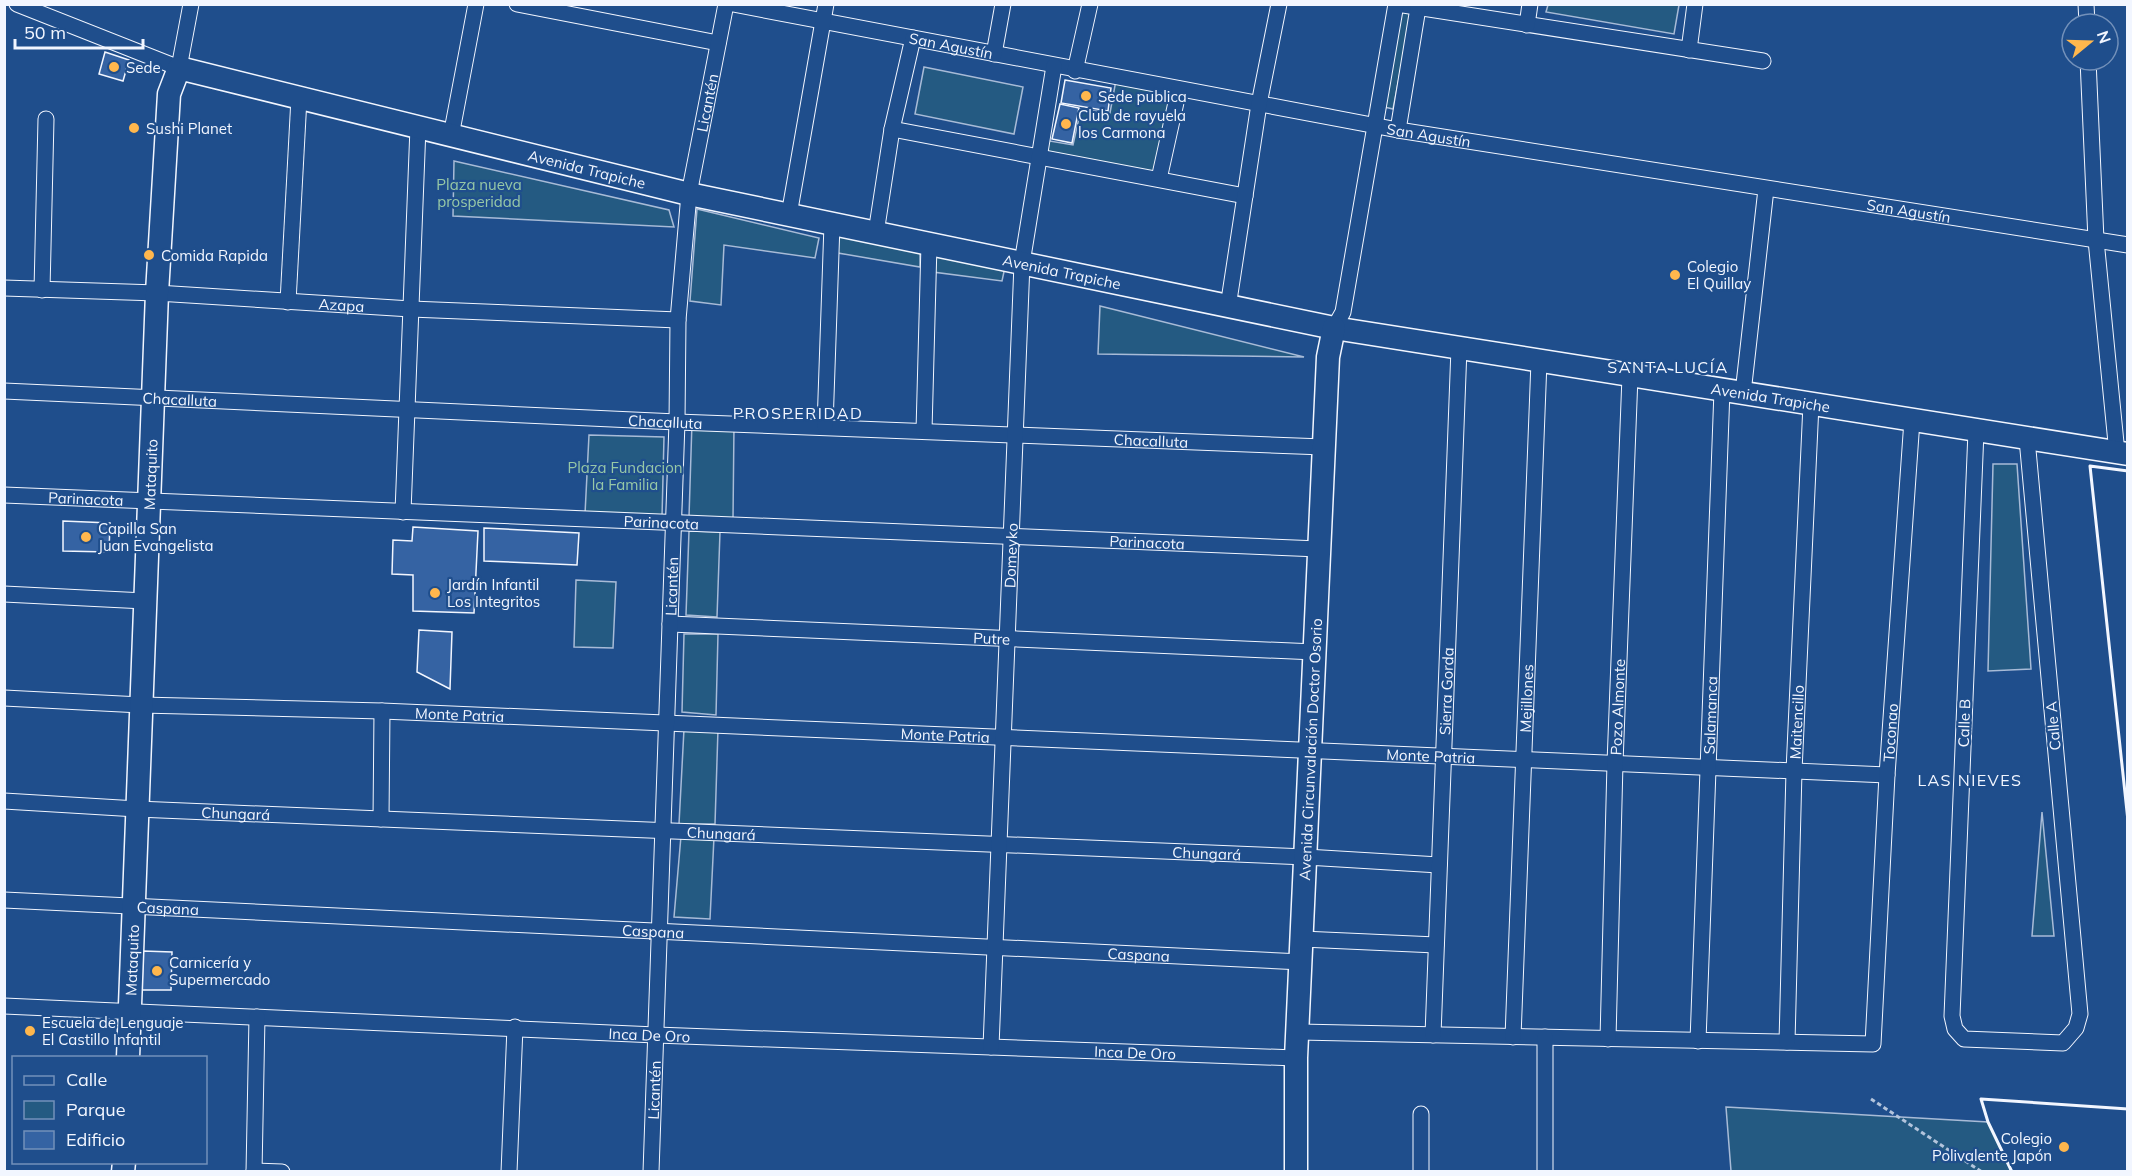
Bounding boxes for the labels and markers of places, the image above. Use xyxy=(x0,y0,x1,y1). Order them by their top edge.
place label: Sede xyxy=(126,58,161,77)
marker: Sede xyxy=(107,60,121,74)
place label: Sede publica xyxy=(1098,87,1187,106)
marker: Sede publica xyxy=(1079,89,1093,103)
place label: Club de rayuela los Carmona xyxy=(1078,106,1186,142)
marker: Club de rayuela los Carmona xyxy=(1059,117,1073,131)
place label: Sushi Planet xyxy=(146,119,232,138)
marker: Sushi Planet xyxy=(127,121,141,135)
place label: Comida Rapida xyxy=(161,246,268,265)
marker: Comida Rapida xyxy=(142,248,156,262)
place label: Colegio El Quillay xyxy=(1687,257,1751,293)
marker: Colegio El Quillay xyxy=(1668,268,1682,282)
place label: Capilla San Juan Evangelista xyxy=(98,519,214,555)
marker: Capilla San Juan Evangelista xyxy=(79,530,93,544)
place label: Jardín Infantil Los Integritos xyxy=(447,575,540,611)
marker: Jardín Infantil Los Integritos xyxy=(428,586,442,600)
place label: Carnicería y Supermercado xyxy=(169,953,270,989)
marker: Carnicería y Supermercado xyxy=(150,964,164,978)
place label: Escuela de Lenguaje El Castillo Infantil xyxy=(42,1013,183,1049)
marker: Escuela de Lenguaje El Castillo Infantil xyxy=(23,1024,37,1038)
place label: Colegio Polivalente Japón xyxy=(1932,1129,2052,1165)
marker: Colegio Polivalente Japón xyxy=(2057,1140,2071,1154)

